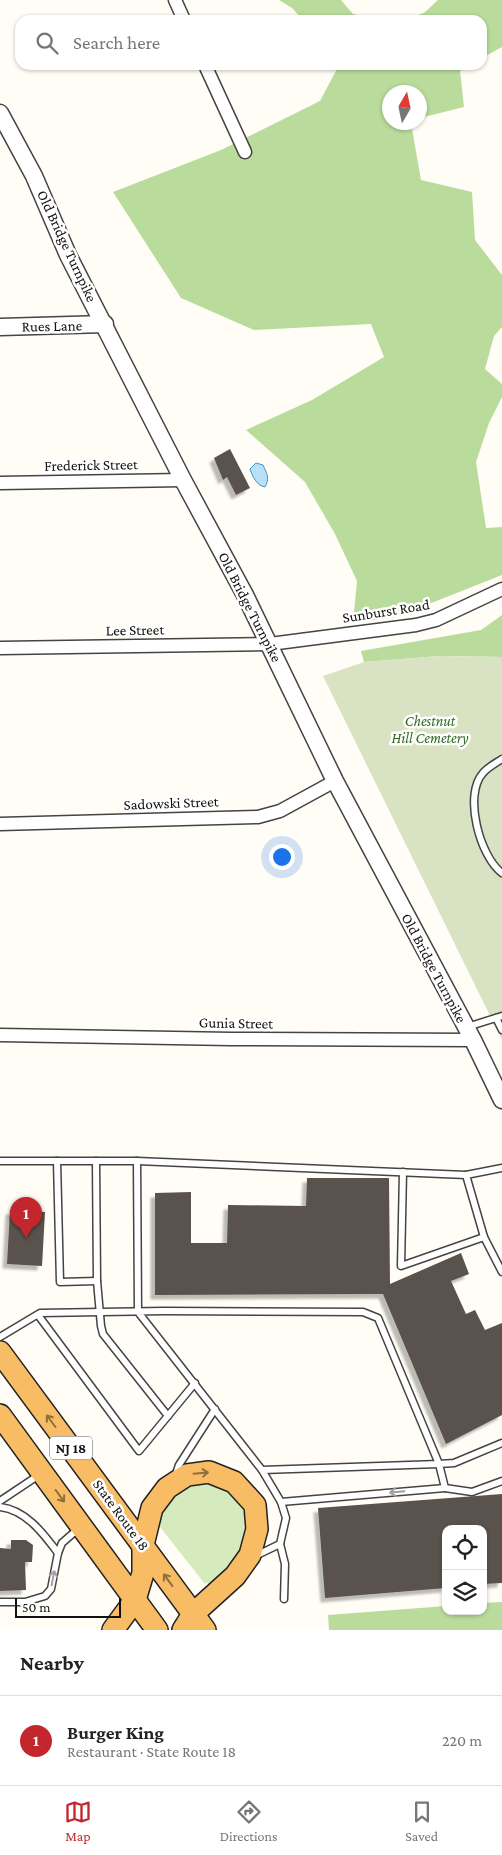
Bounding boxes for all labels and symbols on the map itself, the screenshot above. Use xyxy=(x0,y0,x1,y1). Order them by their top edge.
north arrow xyxy=(382,85,427,130)
street label: Old Bridge Turnpike xyxy=(33,188,100,305)
street label: Rues Lane xyxy=(22,317,83,335)
street label: Frederick Street xyxy=(44,456,139,474)
street label: Old Bridge Turnpike xyxy=(214,549,285,666)
street label: Sunburst Road xyxy=(341,596,431,626)
street label: Lee Street xyxy=(106,621,165,639)
park label: Chestnut Hill Cemetery xyxy=(391,713,469,747)
street label: Sadowski Street xyxy=(123,793,220,813)
your location xyxy=(269,844,295,870)
street label: Old Bridge Turnpike xyxy=(398,911,470,1026)
street label: Gunia Street xyxy=(199,1014,274,1032)
pin: 1 xyxy=(10,1197,42,1238)
one-way arrow xyxy=(46,1415,57,1428)
road number: NJ 18 xyxy=(50,1436,92,1460)
one-way arrow xyxy=(193,1469,209,1478)
street label: State Route 18 xyxy=(90,1476,152,1554)
one-way arrow xyxy=(389,1487,405,1496)
one-way arrow xyxy=(54,1489,65,1503)
one-way arrow xyxy=(49,1570,59,1586)
one-way arrow xyxy=(163,1573,173,1587)
scale bar xyxy=(15,1595,121,1618)

